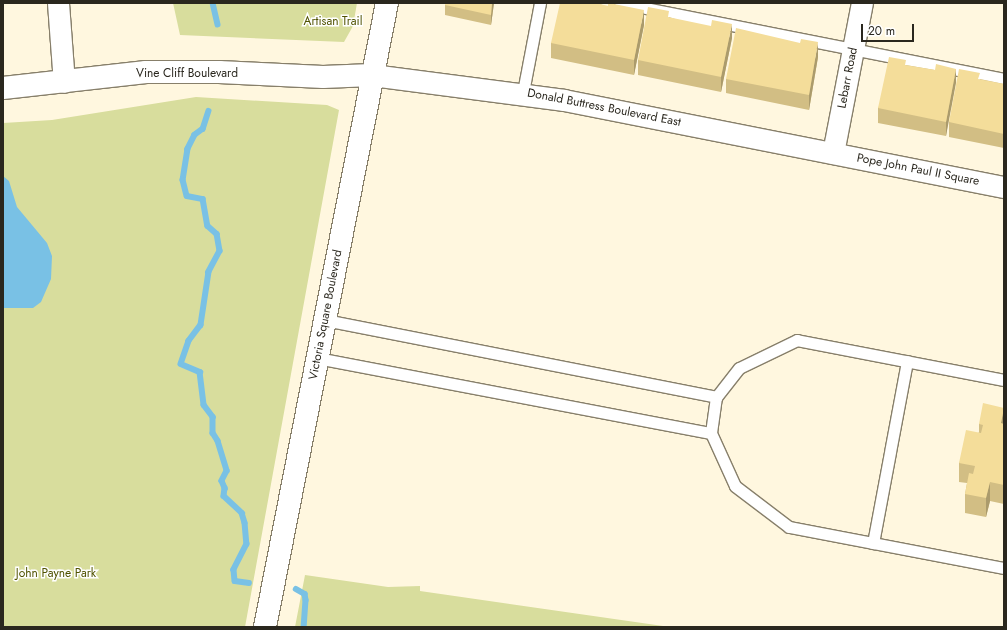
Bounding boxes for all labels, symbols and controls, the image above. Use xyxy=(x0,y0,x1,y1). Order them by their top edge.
park label: Artisan Trail xyxy=(304,15,362,29)
scale bar xyxy=(863,16,916,42)
text: 20 m xyxy=(868,22,895,40)
street label: Lebarr Road xyxy=(835,46,861,110)
street label: Vine Cliff Boulevard xyxy=(136,67,238,81)
street label: Donald Buttress Boulevard East xyxy=(526,86,682,130)
street label: Pope John Paul II Square xyxy=(855,151,981,189)
street label: Victoria Square Boulevard xyxy=(306,249,346,381)
park label: John Payne Park xyxy=(16,567,96,581)

